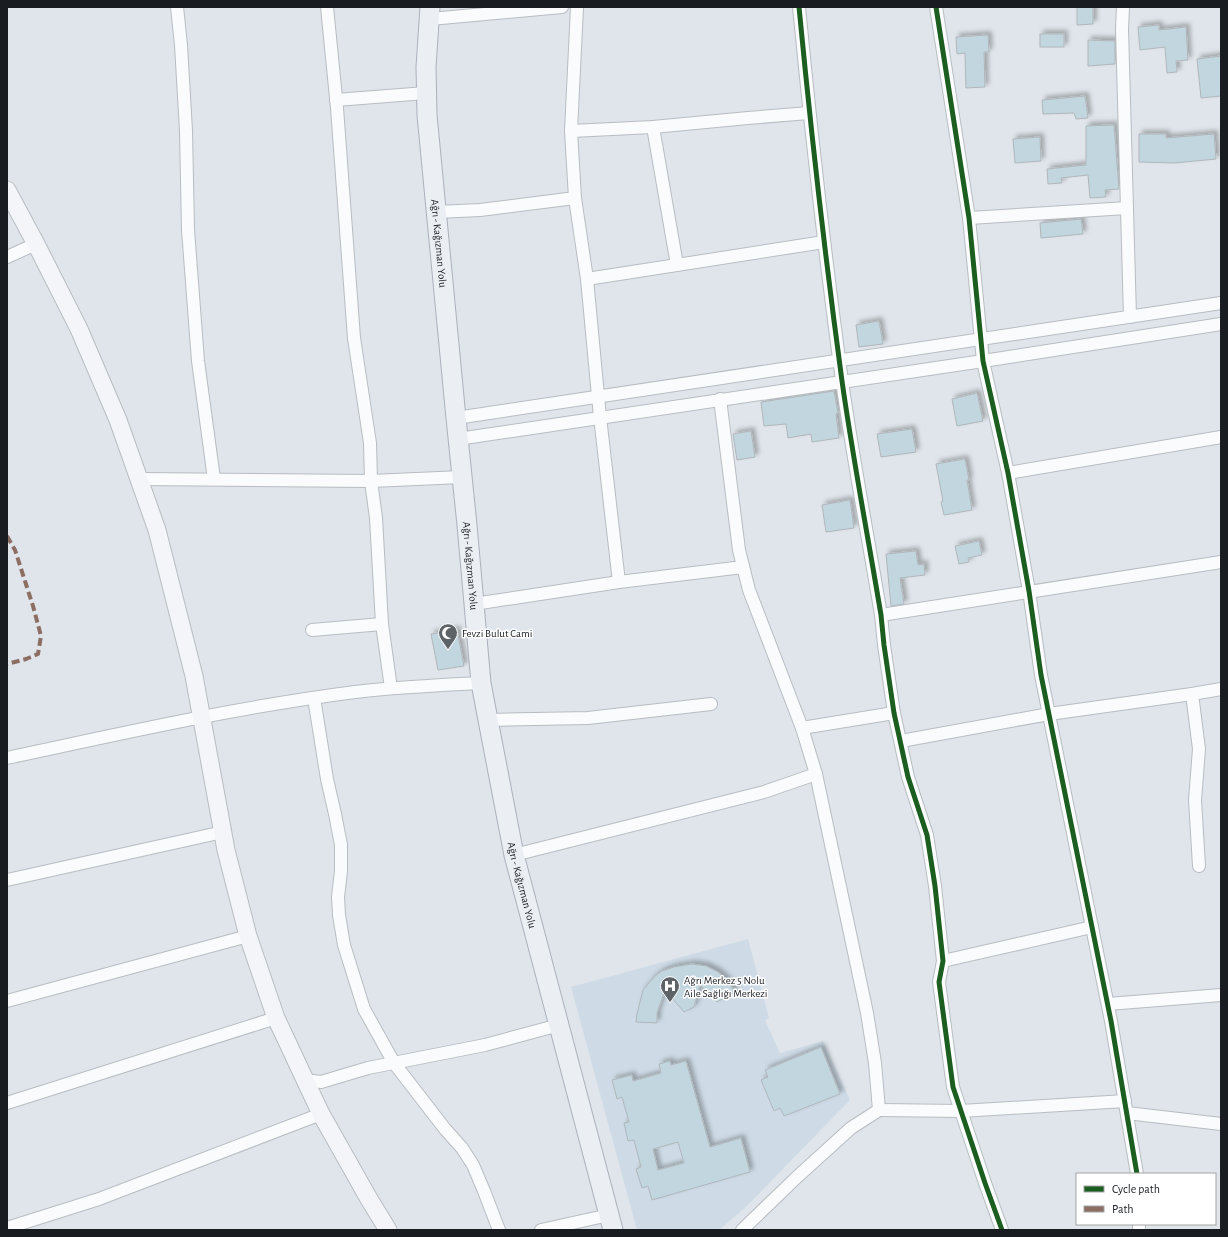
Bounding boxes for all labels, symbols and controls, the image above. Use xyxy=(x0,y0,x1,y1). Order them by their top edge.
street label: Ağrı - Kağızman Yolu xyxy=(430,199,449,288)
street label: Ağrı - Kağızman Yolu xyxy=(461,521,480,611)
mosque icon: Fevzi Bulut Cami xyxy=(437,622,459,650)
place label: Fevzi Bulut Cami xyxy=(462,628,532,639)
street label: Ağrı - Kağızman Yolu xyxy=(506,841,539,930)
hospital icon: Ağrı Merkez 5 Nolu Aile Sağlığı Merkezi xyxy=(659,975,681,1003)
place label: Ağrı Merkez 5 Nolu Aile Sağlığı Merkezi xyxy=(684,975,767,999)
legend xyxy=(1076,1173,1216,1225)
text: Cycle path xyxy=(1112,1183,1160,1196)
text: Path xyxy=(1112,1203,1134,1215)

